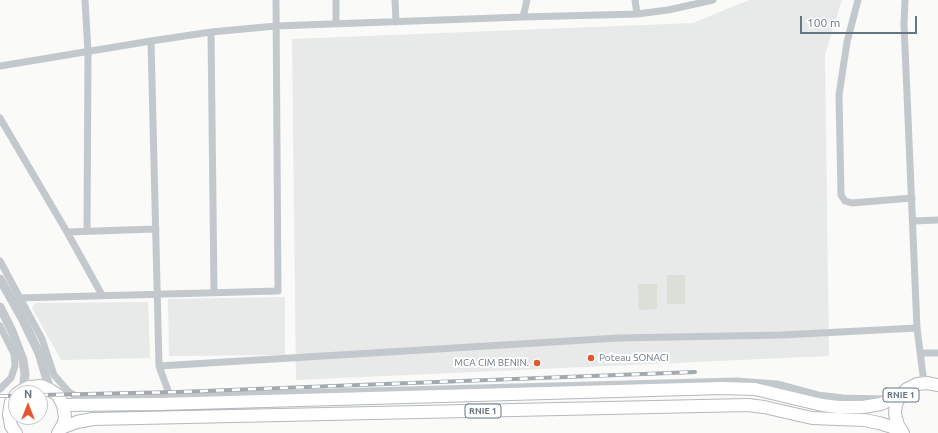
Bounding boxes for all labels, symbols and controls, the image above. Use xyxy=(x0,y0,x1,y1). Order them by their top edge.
scale bar xyxy=(802,8,919,34)
text: 100 m xyxy=(807,16,840,29)
place label: Poteau SONACI xyxy=(599,352,669,364)
marker: Poteau SONACI xyxy=(586,353,596,363)
place label: MCA CIM BENIN. xyxy=(454,357,529,369)
marker: MCA CIM BENIN. xyxy=(532,358,542,368)
north arrow xyxy=(8,385,48,425)
text: N xyxy=(24,388,32,400)
road number: RNIE 1 xyxy=(883,388,919,402)
road number: RNIE 1 xyxy=(465,404,501,418)

